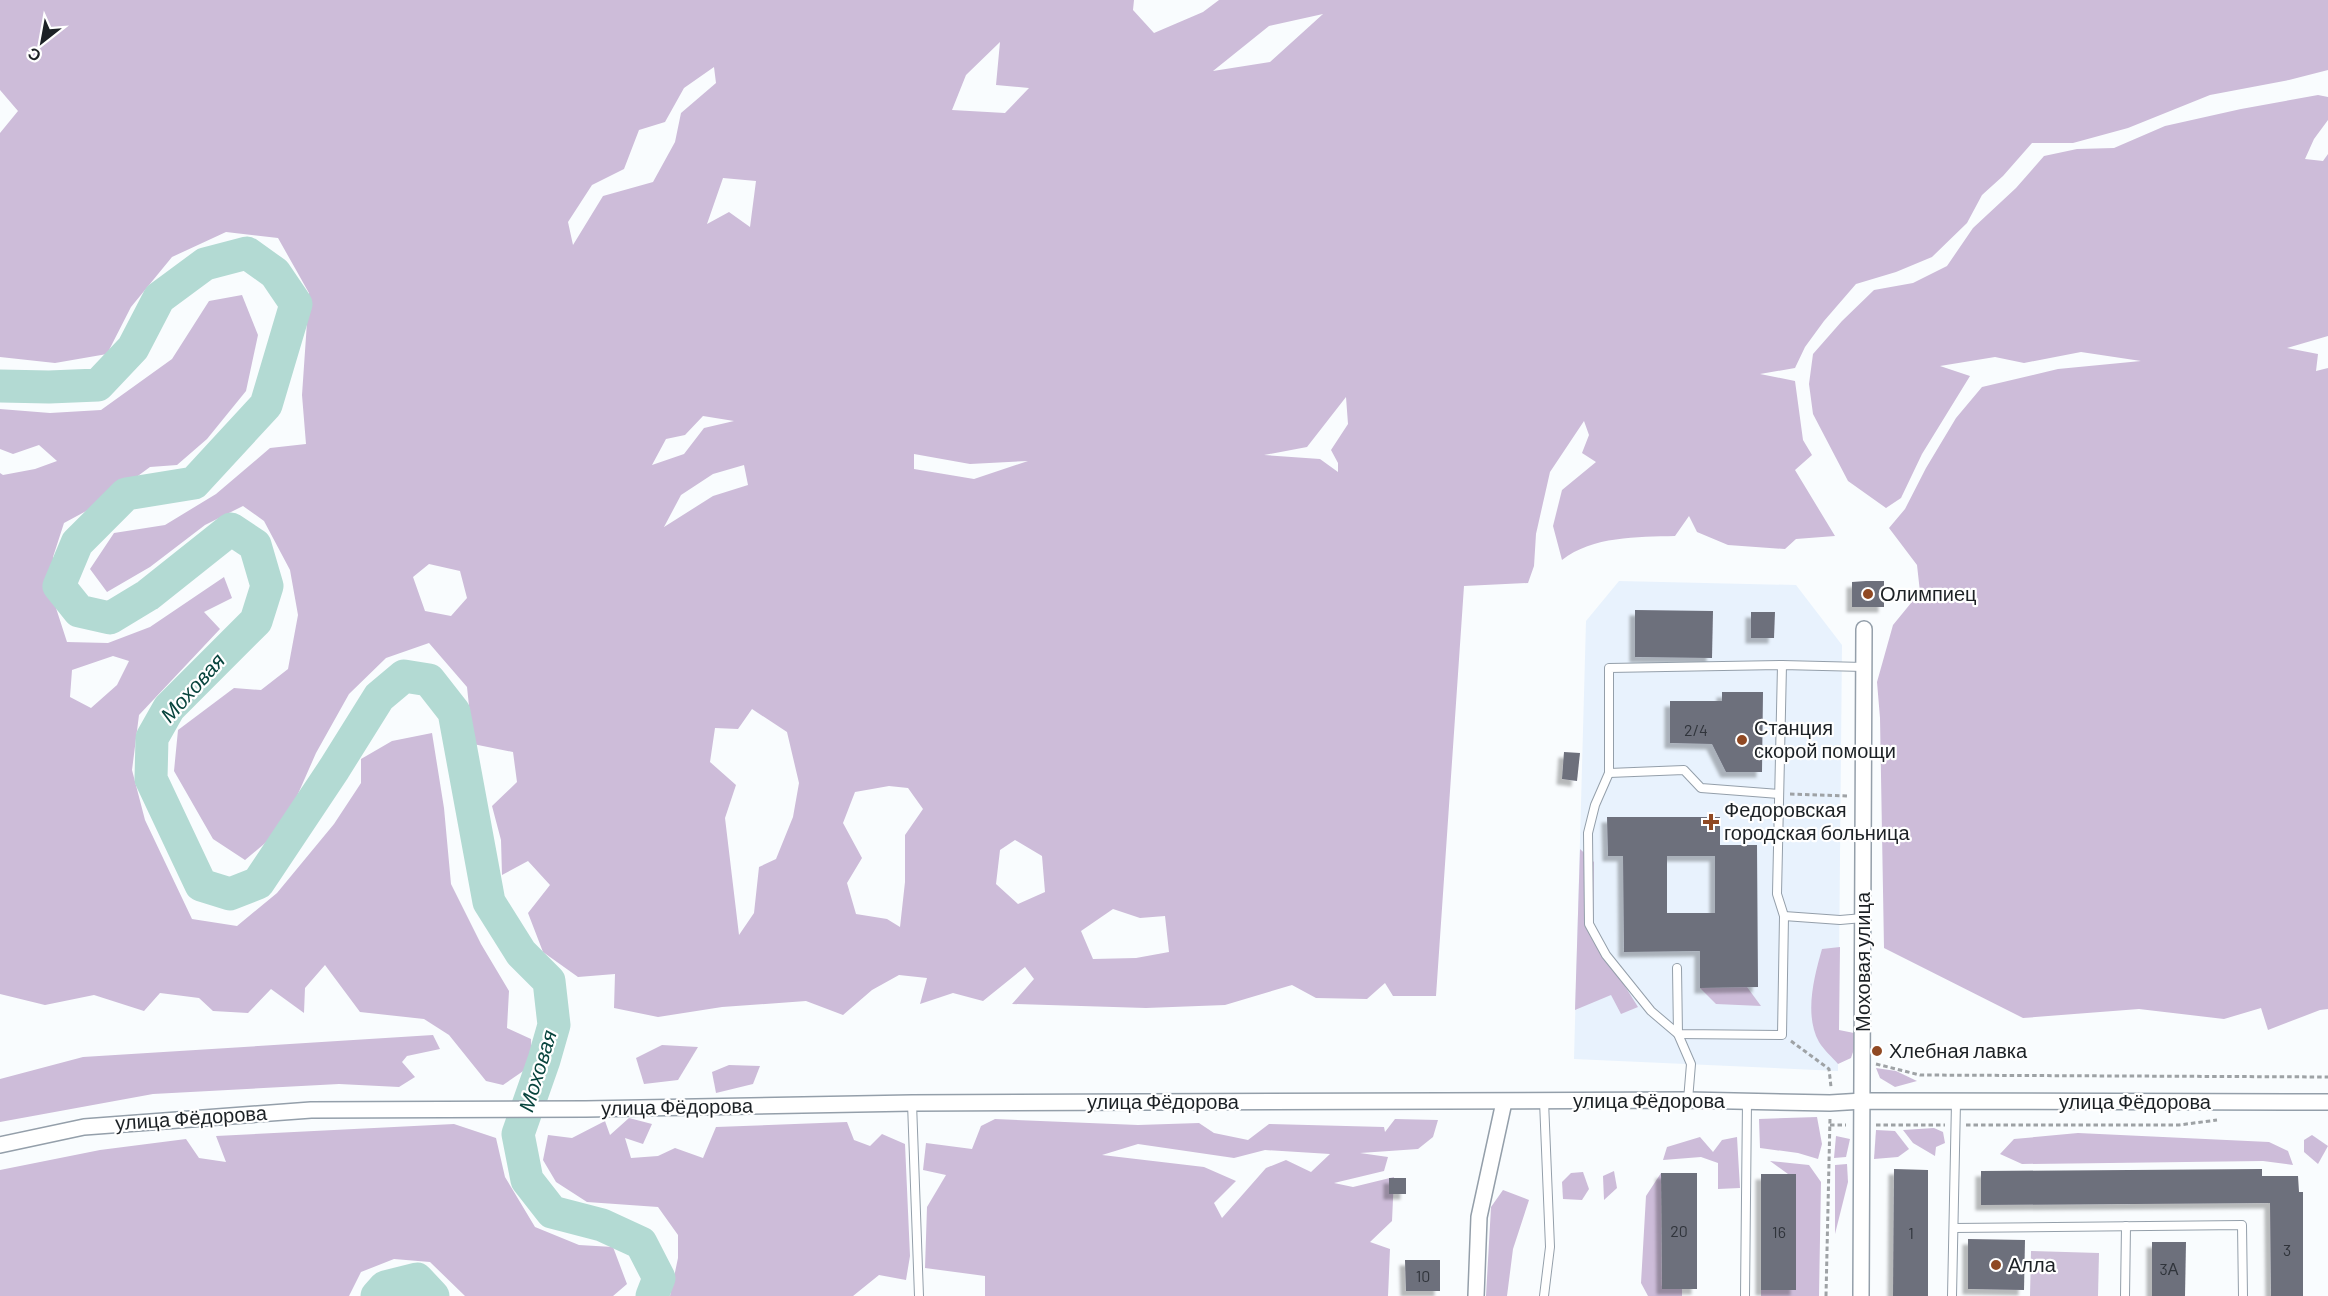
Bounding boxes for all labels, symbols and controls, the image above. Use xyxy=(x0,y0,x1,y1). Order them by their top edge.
north arrow xyxy=(12,12,72,72)
text: С xyxy=(24,44,44,66)
place label: Олимпиец xyxy=(1880,581,1977,605)
marker: Олимпиец xyxy=(1861,587,1875,601)
water label: Моховая xyxy=(154,647,229,727)
place label: Станция скорой помощи xyxy=(1754,715,1896,762)
house number: 2/4 xyxy=(1684,720,1708,739)
marker: Станция скорой помощи xyxy=(1735,733,1749,747)
place label: Федоровская городская больница xyxy=(1724,797,1910,844)
marker: Федоровская городская больница xyxy=(1702,813,1720,831)
street label: Моховая улица xyxy=(1850,891,1874,1032)
water label: Моховая xyxy=(512,1027,561,1114)
place label: Хлебная лавка xyxy=(1889,1038,2028,1062)
marker: Хлебная лавка xyxy=(1870,1044,1884,1058)
street label: улица Фёдорова xyxy=(1573,1088,1726,1112)
street label: улица Фёдорова xyxy=(1087,1089,1240,1113)
street label: улица Фёдорова xyxy=(2059,1089,2212,1113)
street label: улица Фёдорова xyxy=(601,1093,754,1119)
street label: улица Фёдорова xyxy=(114,1100,268,1134)
house number: 20 xyxy=(1670,1221,1688,1240)
house number: 16 xyxy=(1772,1222,1786,1241)
house number: 1 xyxy=(1908,1223,1914,1242)
house number: 3 xyxy=(2283,1240,2291,1259)
place label: Алла xyxy=(2008,1252,2057,1276)
marker: Алла xyxy=(1989,1258,2003,1272)
house number: 3А xyxy=(2160,1259,2179,1278)
house number: 10 xyxy=(1416,1266,1430,1285)

